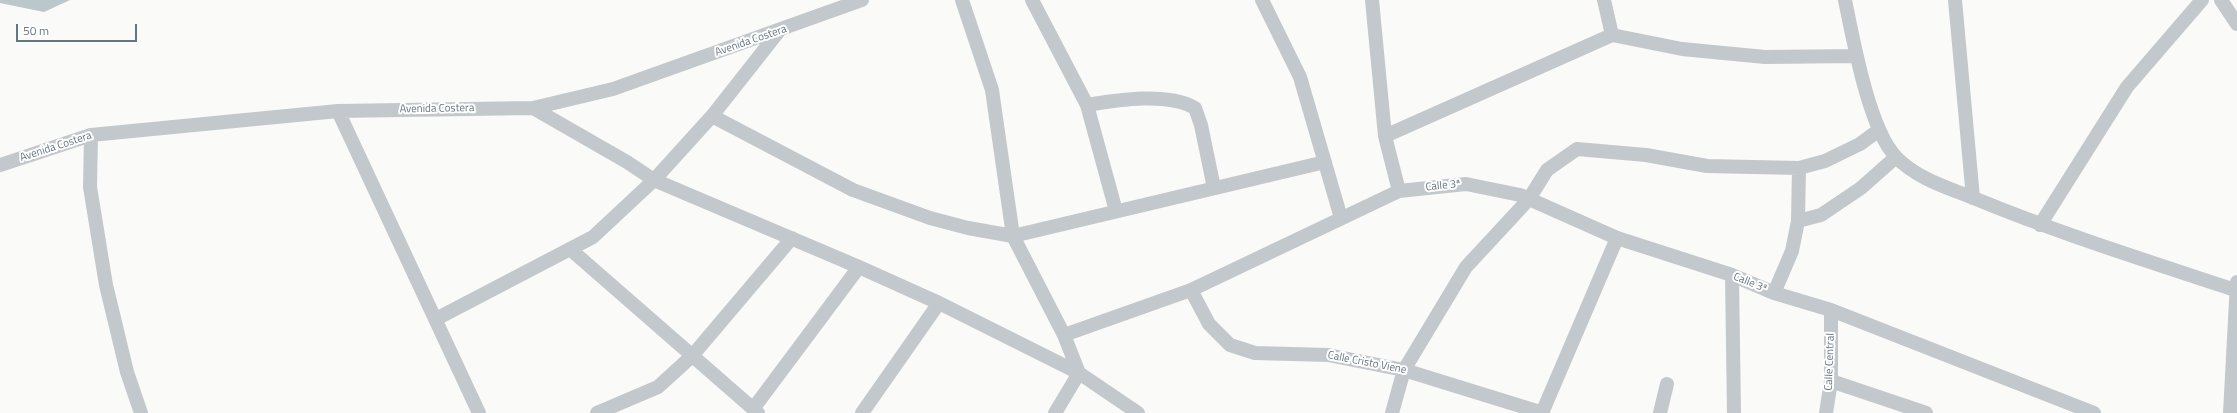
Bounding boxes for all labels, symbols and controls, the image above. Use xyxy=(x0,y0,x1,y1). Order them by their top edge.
scale bar xyxy=(18,16,139,42)
text: 50 m xyxy=(23,21,49,40)
street label: Avenida Costera xyxy=(714,23,788,59)
street label: Avenida Costera xyxy=(400,102,474,116)
street label: Avenida Costera xyxy=(18,129,94,165)
street label: Calle 3ª xyxy=(1425,178,1461,194)
street label: Calle 3ª xyxy=(1731,270,1769,296)
street label: Calle Central xyxy=(1822,333,1838,391)
street label: Calle Cristo Viene xyxy=(1327,349,1407,377)

